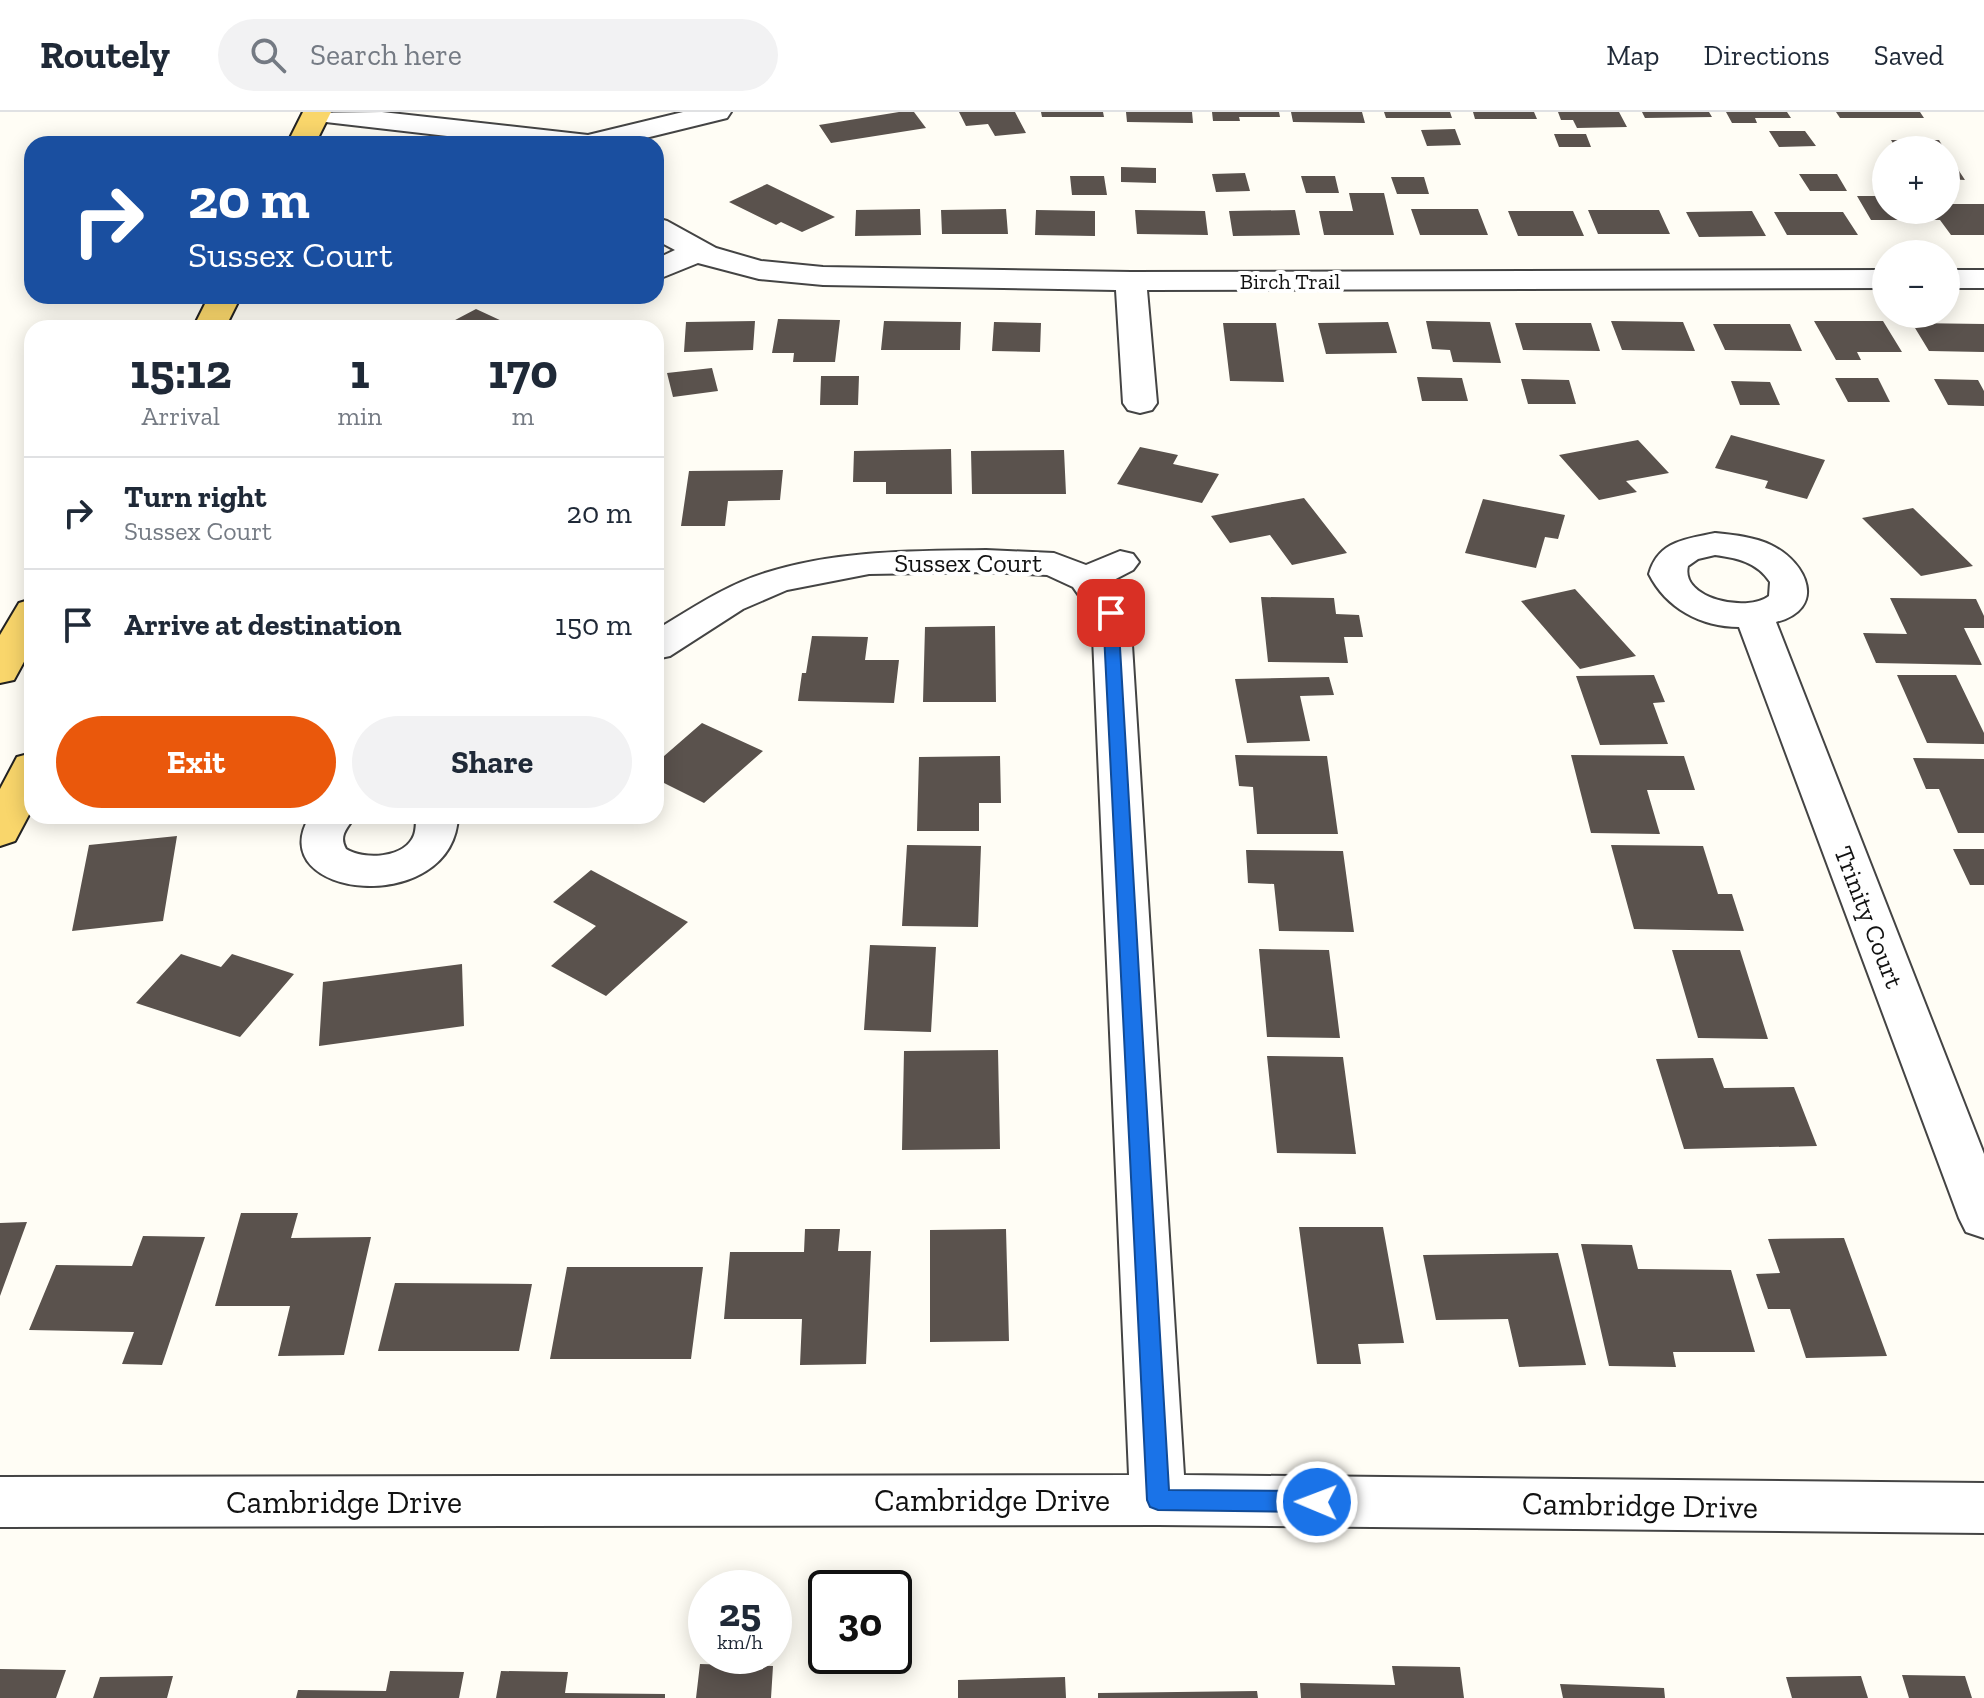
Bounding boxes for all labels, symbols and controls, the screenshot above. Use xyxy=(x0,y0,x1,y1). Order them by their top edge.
search box xyxy=(218,19,778,91)
text: Routely xyxy=(40,32,170,78)
icon: search xyxy=(246,33,290,77)
text: Search here xyxy=(310,37,462,73)
text: Map xyxy=(1606,39,1659,72)
text: Directions xyxy=(1703,39,1830,72)
text: Saved xyxy=(1874,39,1944,72)
map controls xyxy=(1872,136,1960,328)
button: + xyxy=(1872,136,1960,224)
text: 20 m xyxy=(188,165,310,232)
icon: right xyxy=(56,168,160,272)
text: Sussex Court xyxy=(188,233,393,276)
button: − xyxy=(1872,240,1960,328)
street label: Birch Trail xyxy=(1240,268,1341,295)
text: 15:12 xyxy=(130,343,232,400)
text: 1 xyxy=(350,343,370,400)
text: 170 xyxy=(488,343,558,400)
text: Arrival xyxy=(142,400,220,432)
text: min xyxy=(338,400,382,432)
text: m xyxy=(512,400,534,432)
text: Turn right xyxy=(124,479,266,515)
icon: right xyxy=(56,491,100,535)
text: 20 m xyxy=(567,495,632,531)
text: Sussex Court xyxy=(124,515,272,547)
street label: Sussex Court xyxy=(894,547,1042,579)
pin xyxy=(1077,579,1145,647)
icon: arrive xyxy=(1089,591,1133,635)
icon: arrive xyxy=(56,603,100,647)
text: Arrive at destination xyxy=(124,607,401,643)
text: 150 m xyxy=(555,607,632,643)
button: Exit xyxy=(56,716,336,808)
button: Share xyxy=(352,716,632,808)
street label: Trinity Court xyxy=(1827,841,1911,993)
position arrow xyxy=(1275,1460,1359,1544)
street label: Cambridge Drive xyxy=(874,1481,1110,1519)
street label: Cambridge Drive xyxy=(226,1483,462,1521)
street label: Cambridge Drive xyxy=(1522,1484,1758,1526)
speed limit sign: 30 xyxy=(808,1570,912,1674)
text: 25 xyxy=(719,1588,761,1636)
text: km/h xyxy=(717,1630,763,1654)

